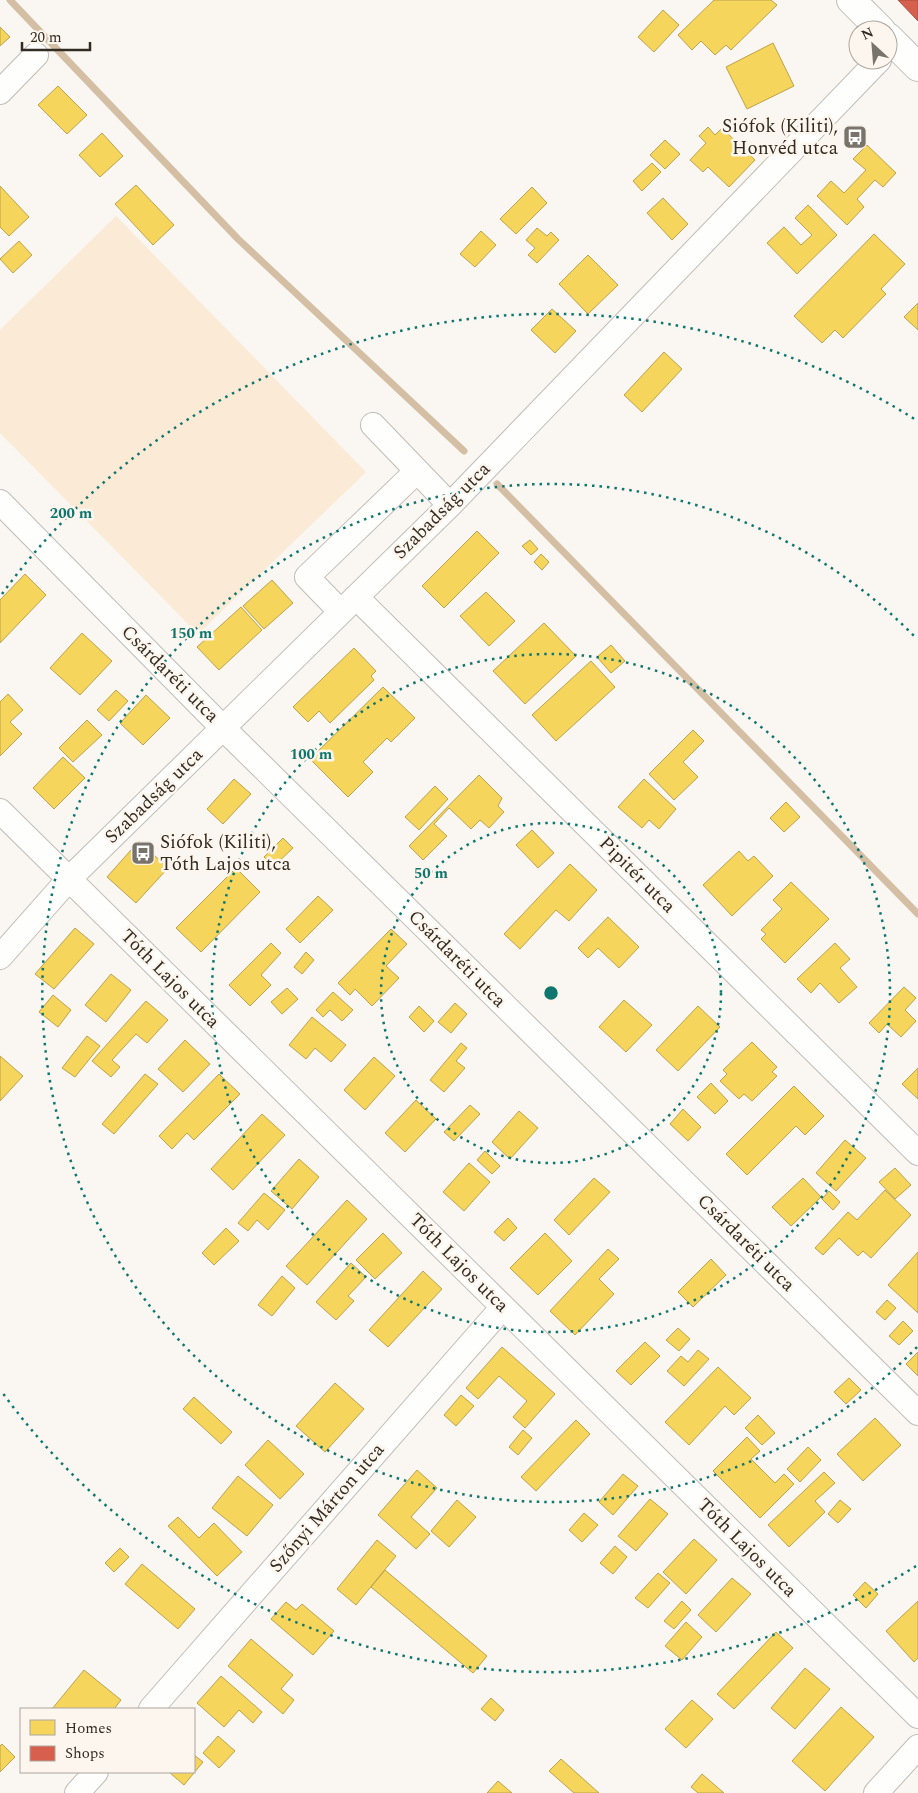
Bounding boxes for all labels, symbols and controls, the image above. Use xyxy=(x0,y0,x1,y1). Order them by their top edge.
scale bar xyxy=(22,20,90,52)
north arrow xyxy=(848,20,898,70)
text: N xyxy=(858,22,877,46)
text: 20 m xyxy=(30,26,62,49)
place label: Siófok (Kiliti), Honvéd utca xyxy=(722,112,839,163)
bus stop icon: Siófok (Kiliti), Honvéd utca xyxy=(842,124,868,150)
street label: Szabadság utca xyxy=(387,455,498,566)
text: 200 m xyxy=(50,502,93,525)
street label: Csárdaréti utca xyxy=(114,618,226,730)
text: 150 m xyxy=(170,622,213,645)
street label: Szabadság utca xyxy=(98,741,210,851)
text: 100 m xyxy=(290,743,333,766)
place label: Siófok (Kiliti), Tóth Lajos utca xyxy=(160,828,292,879)
street label: Pipitér utca xyxy=(592,830,683,921)
bus stop icon: Siófok (Kiliti), Tóth Lajos utca xyxy=(130,840,156,866)
text: 50 m xyxy=(414,862,449,885)
street label: Csárdaréti utca xyxy=(401,903,513,1015)
street label: Tóth Lajos utca xyxy=(113,922,227,1036)
centre of rings xyxy=(542,984,560,1002)
street label: Csárdaréti utca xyxy=(690,1187,802,1299)
street label: Tóth Lajos utca xyxy=(402,1206,516,1320)
street label: Szőnyi Márton utca xyxy=(262,1436,392,1579)
street label: Tóth Lajos utca xyxy=(690,1491,804,1605)
legend xyxy=(20,1708,195,1773)
text: Homes xyxy=(65,1717,112,1740)
text: Shops xyxy=(65,1742,105,1765)

